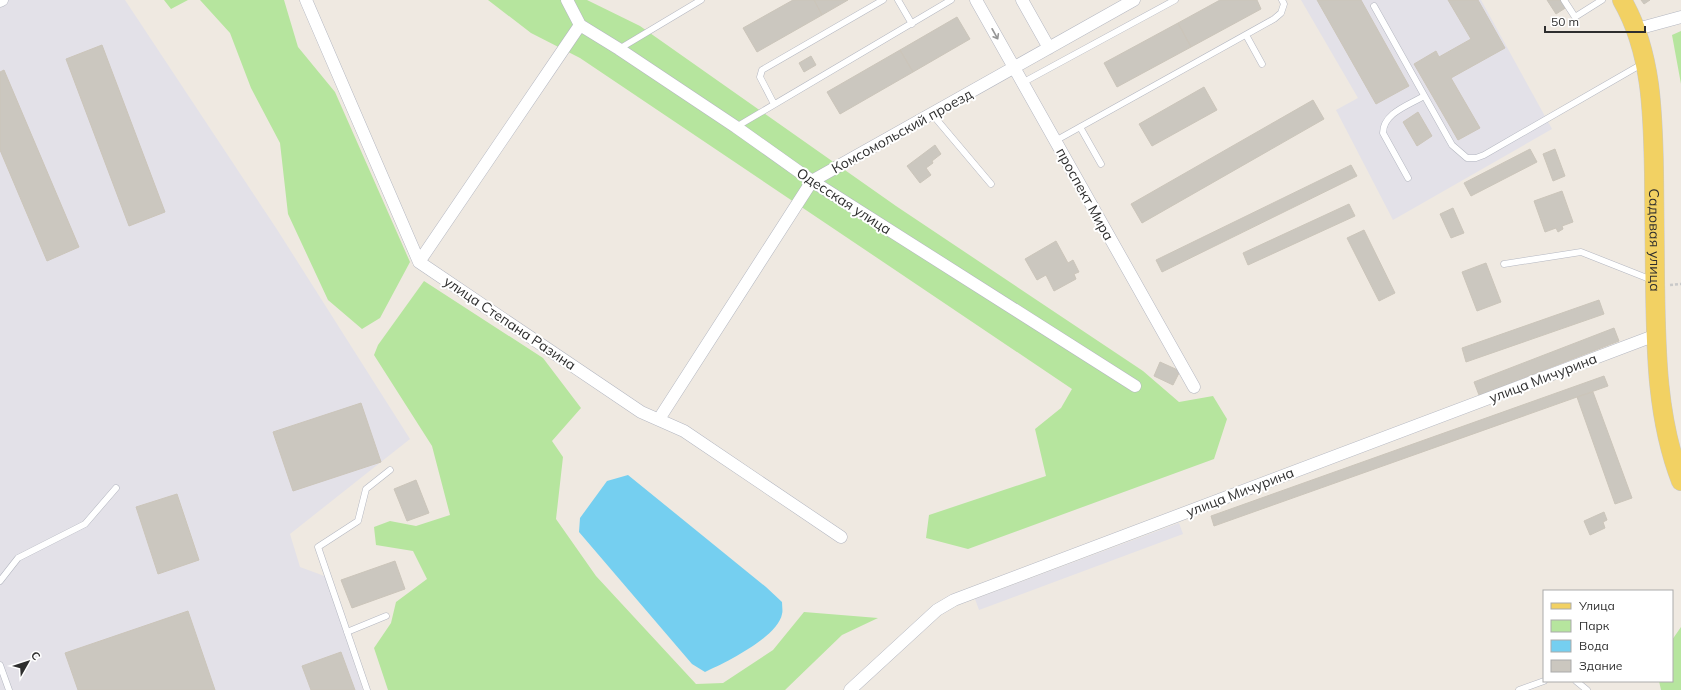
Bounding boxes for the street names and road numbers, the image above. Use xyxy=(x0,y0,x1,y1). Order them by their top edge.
street label: Комсомольский проезд xyxy=(828,84,976,177)
street label: проспект Мира xyxy=(1052,145,1118,243)
street label: Одесская улица xyxy=(793,164,895,238)
street label: Садовая улица xyxy=(1645,188,1664,292)
street label: улица Степана Разина xyxy=(441,272,579,374)
street label: улица Мичурина xyxy=(1487,349,1599,407)
street label: улица Мичурина xyxy=(1184,463,1296,521)

